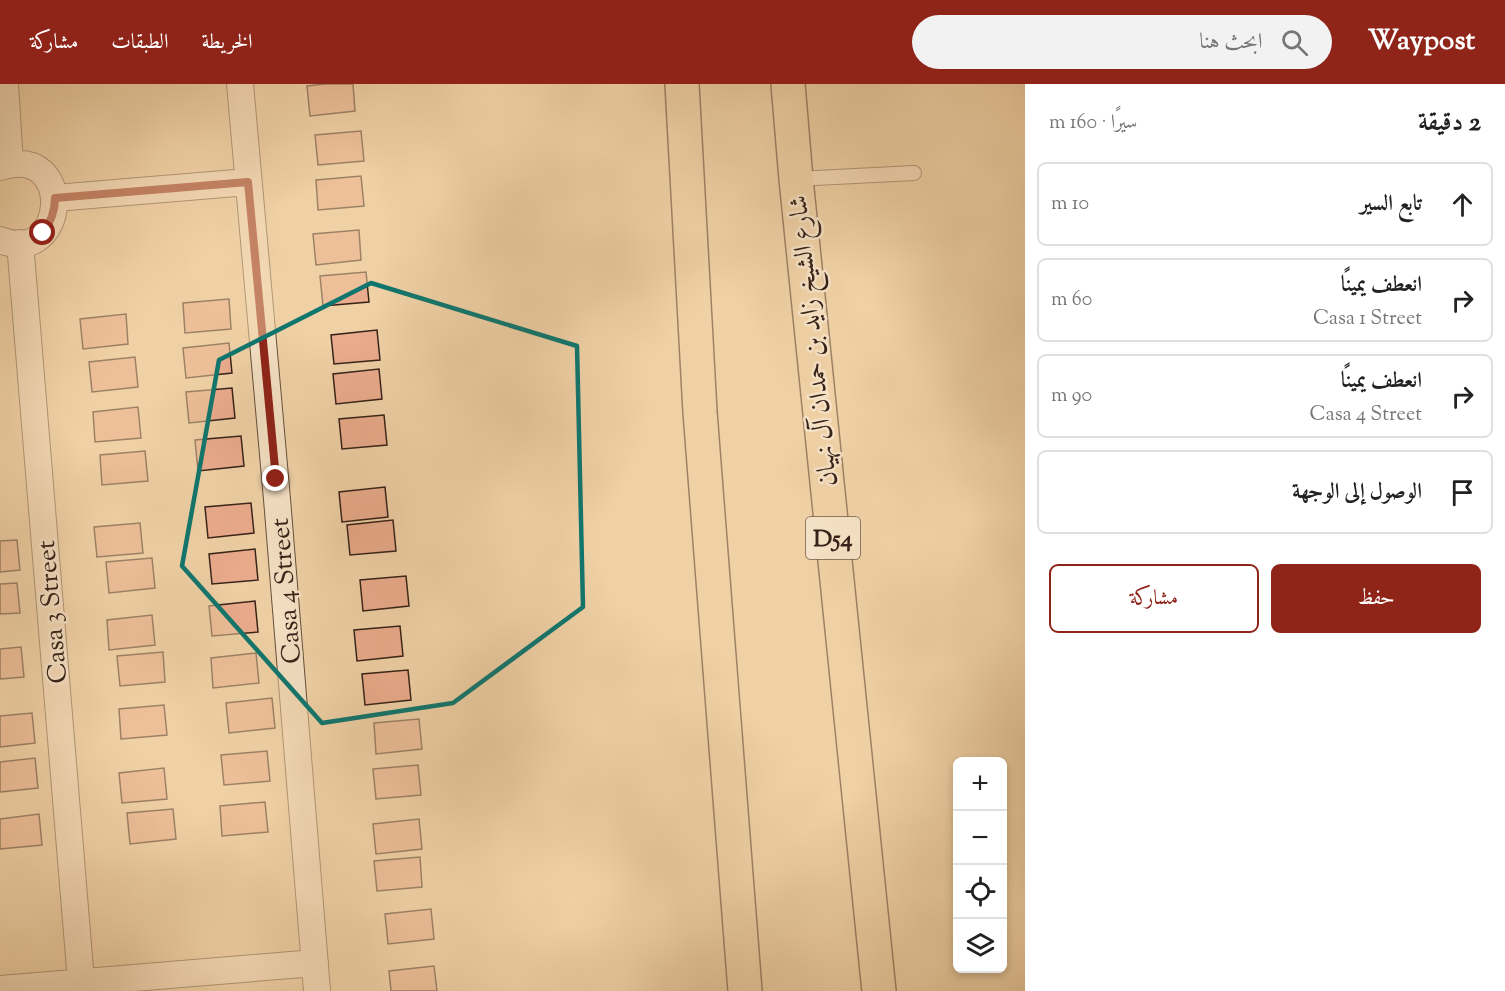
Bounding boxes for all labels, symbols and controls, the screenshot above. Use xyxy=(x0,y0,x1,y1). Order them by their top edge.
search box xyxy=(912,15,1332,69)
text: Waypost xyxy=(1368,22,1475,62)
icon: search xyxy=(1278,26,1311,59)
text: ابحث هنا xyxy=(1199,27,1263,59)
text: مشاركة xyxy=(30,28,78,58)
text: الطبقات xyxy=(111,28,168,58)
text: الخريطة xyxy=(201,28,253,58)
text: 2 دقيقة xyxy=(1418,105,1481,142)
text: سيرًا · 160 m xyxy=(1049,109,1137,138)
icon: ahead xyxy=(1446,188,1479,221)
text: تابع السير xyxy=(1360,189,1422,221)
text: 10 m xyxy=(1051,190,1089,219)
street label: شارع الشيخ زايد بن حمدان آل نهيان xyxy=(781,193,851,488)
route start xyxy=(29,219,55,245)
text: انعطف يمينًا xyxy=(1341,270,1422,302)
icon: right xyxy=(1446,284,1479,317)
text: 60 m xyxy=(1051,286,1092,315)
text: Casa 1 Street xyxy=(1313,305,1422,334)
text: انعطف يمينًا xyxy=(1341,366,1422,398)
icon: right xyxy=(1446,380,1479,413)
text: 90 m xyxy=(1051,382,1092,411)
text: Casa 4 Street xyxy=(1310,401,1422,430)
route end xyxy=(262,465,288,491)
icon: arrive xyxy=(1446,476,1479,509)
text: الوصول إلى الوجهة xyxy=(1292,477,1422,509)
street label: Casa 4 Street xyxy=(263,516,312,665)
road number: D54 xyxy=(806,517,860,559)
street label: Casa 3 Street xyxy=(29,539,78,685)
button: مشاركة xyxy=(1049,564,1259,633)
button: حفظ xyxy=(1271,564,1481,633)
map controls xyxy=(953,757,1007,973)
button: + xyxy=(953,757,1007,811)
button: − xyxy=(953,811,1007,865)
button: locate xyxy=(953,865,1007,919)
button: layers xyxy=(953,919,1007,973)

